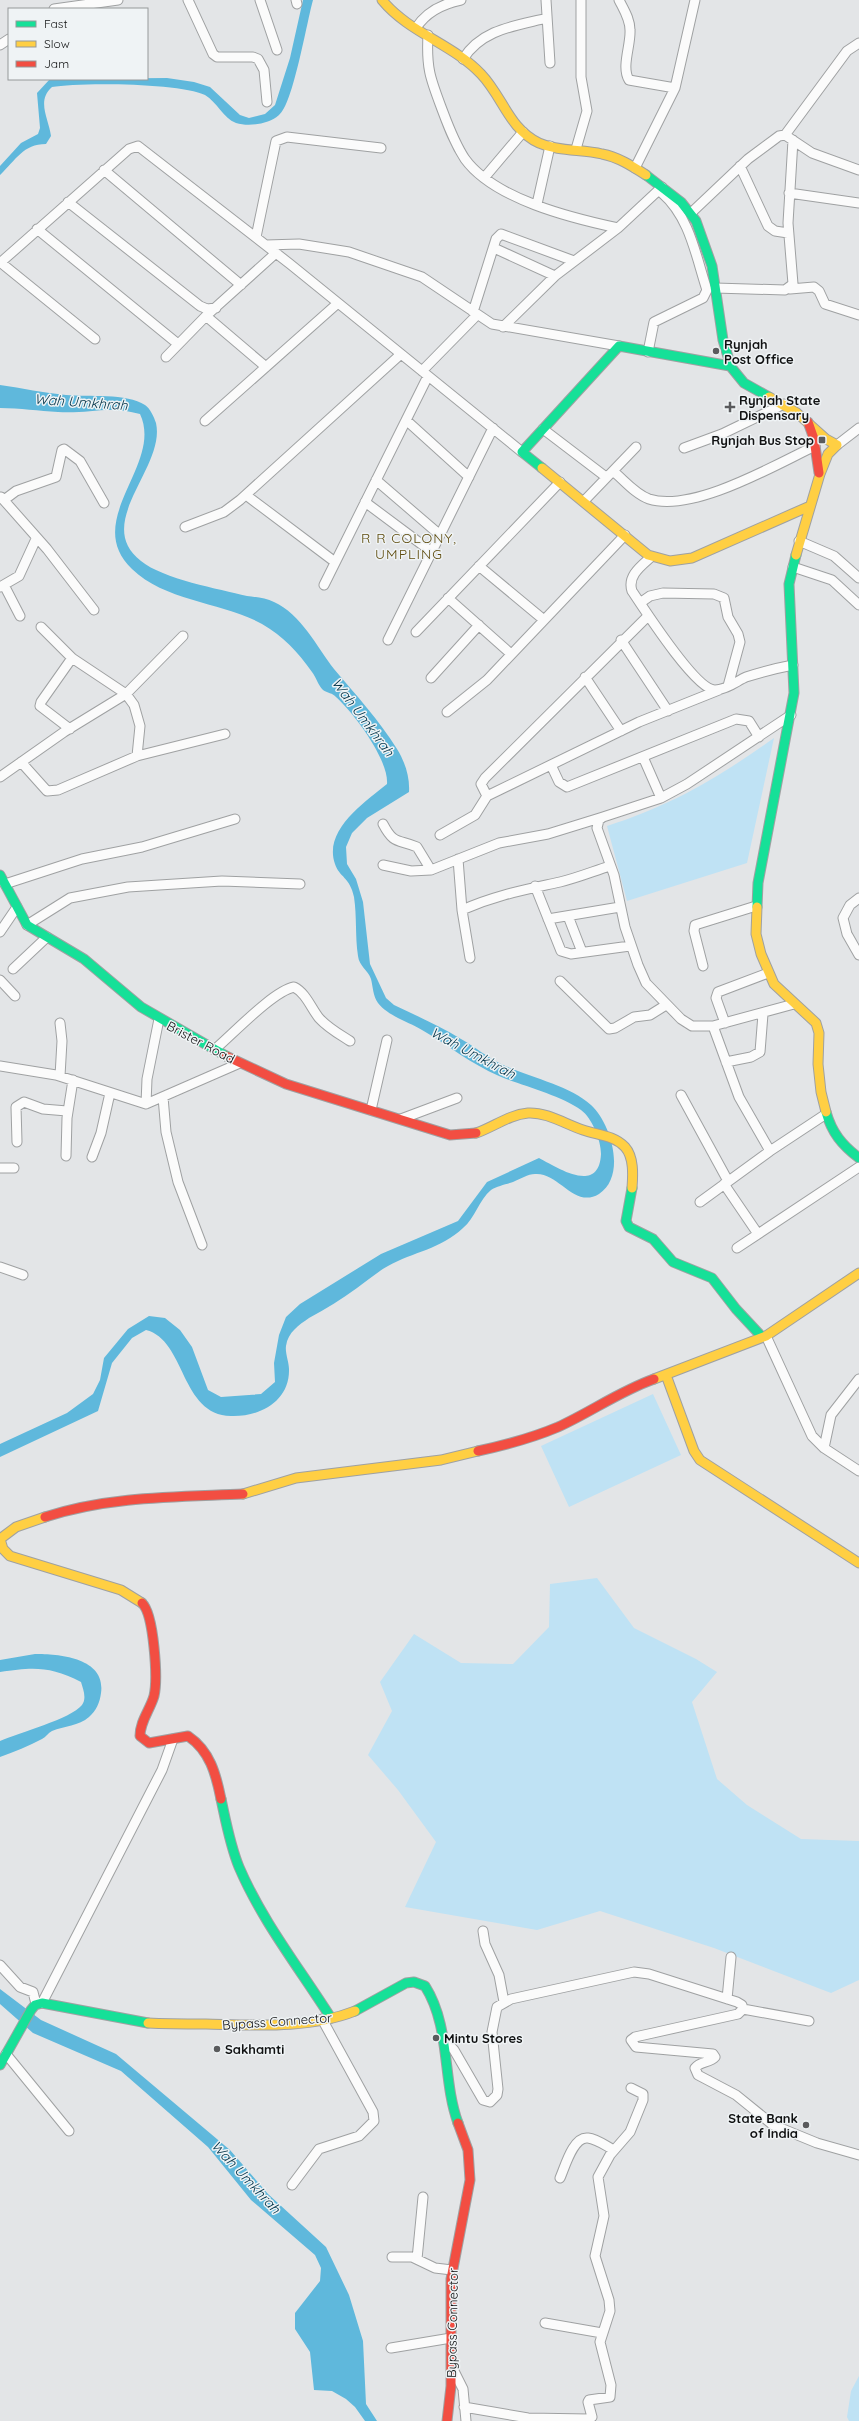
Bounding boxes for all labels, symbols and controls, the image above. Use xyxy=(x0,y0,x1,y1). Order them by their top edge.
legend xyxy=(8,8,148,80)
text: Fast xyxy=(44,16,68,31)
text: Slow xyxy=(44,36,70,51)
text: Jam xyxy=(44,56,69,71)
place label: Rynjah Post Office xyxy=(724,336,794,367)
marker: Rynjah Post Office xyxy=(711,346,721,356)
water label: Wah Umkhrah xyxy=(34,390,129,414)
place label: Rynjah State Dispensary xyxy=(739,392,821,423)
marker: Rynjah State Dispensary xyxy=(724,401,736,413)
place label: Rynjah Bus Stop xyxy=(711,432,814,448)
marker: Rynjah Bus Stop xyxy=(817,435,827,445)
district label: R R COLONY, UMPLING xyxy=(361,529,457,563)
water label: Wah Umkhrah xyxy=(328,674,399,761)
street label: Brister Road xyxy=(164,1017,238,1067)
water label: Wah Umkhrah xyxy=(428,1023,519,1083)
street label: Bypass Connector xyxy=(222,2009,332,2033)
place label: Mintu Stores xyxy=(444,2030,522,2046)
marker: Mintu Stores xyxy=(431,2033,441,2043)
place label: Sakhamti xyxy=(225,2041,284,2057)
marker: Sakhamti xyxy=(212,2044,222,2054)
place label: State Bank of India xyxy=(728,2110,798,2141)
marker: State Bank of India xyxy=(801,2120,811,2130)
water label: Wah Umkhrah xyxy=(208,2137,285,2218)
street label: Bypass Connector xyxy=(443,2268,461,2378)

